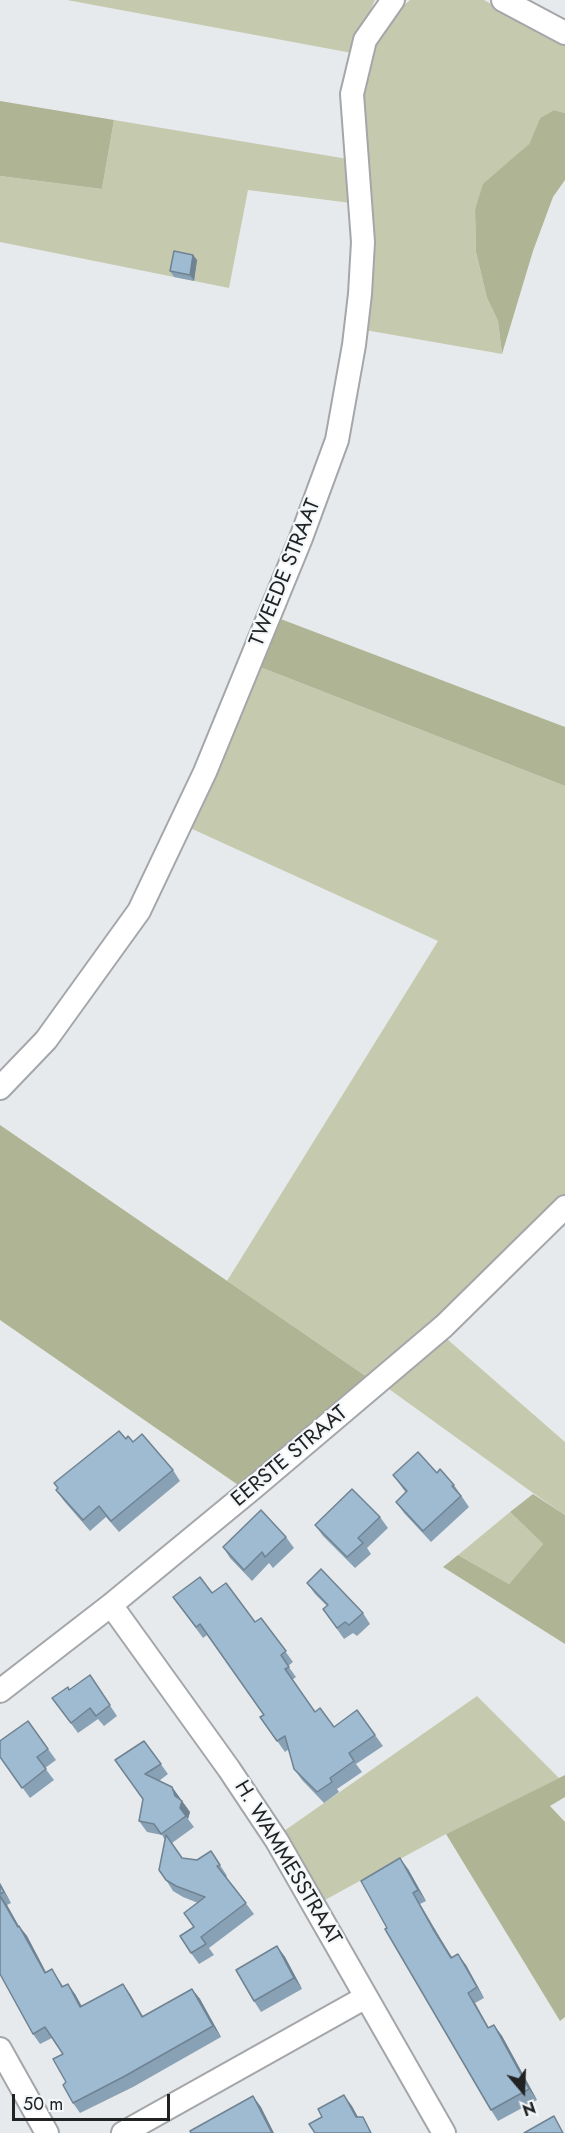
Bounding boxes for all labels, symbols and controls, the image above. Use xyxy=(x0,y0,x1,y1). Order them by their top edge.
street label: TWEEDE STRAAT xyxy=(245,496,327,650)
street label: EERSTE STRAAT xyxy=(227,1401,353,1513)
street label: H. WAMMESSTRAAT xyxy=(228,1776,346,1950)
north arrow xyxy=(493,2061,553,2121)
scale bar xyxy=(15,2082,172,2120)
text: 50 m xyxy=(23,2091,63,2117)
text: N xyxy=(519,2096,539,2121)

